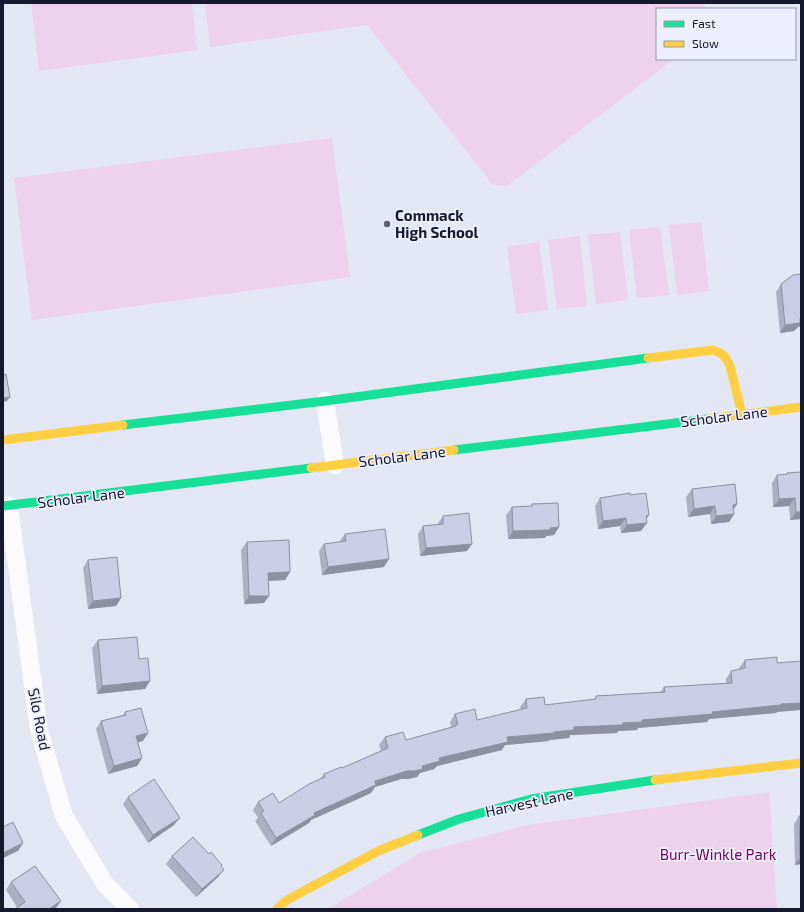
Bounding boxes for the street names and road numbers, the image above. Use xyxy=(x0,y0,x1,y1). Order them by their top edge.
street label: Scholar Lane xyxy=(680,402,768,430)
street label: Scholar Lane xyxy=(358,442,446,470)
street label: Scholar Lane xyxy=(37,483,125,511)
street label: Silo Road xyxy=(25,686,55,752)
street label: Harvest Lane xyxy=(483,784,575,820)

